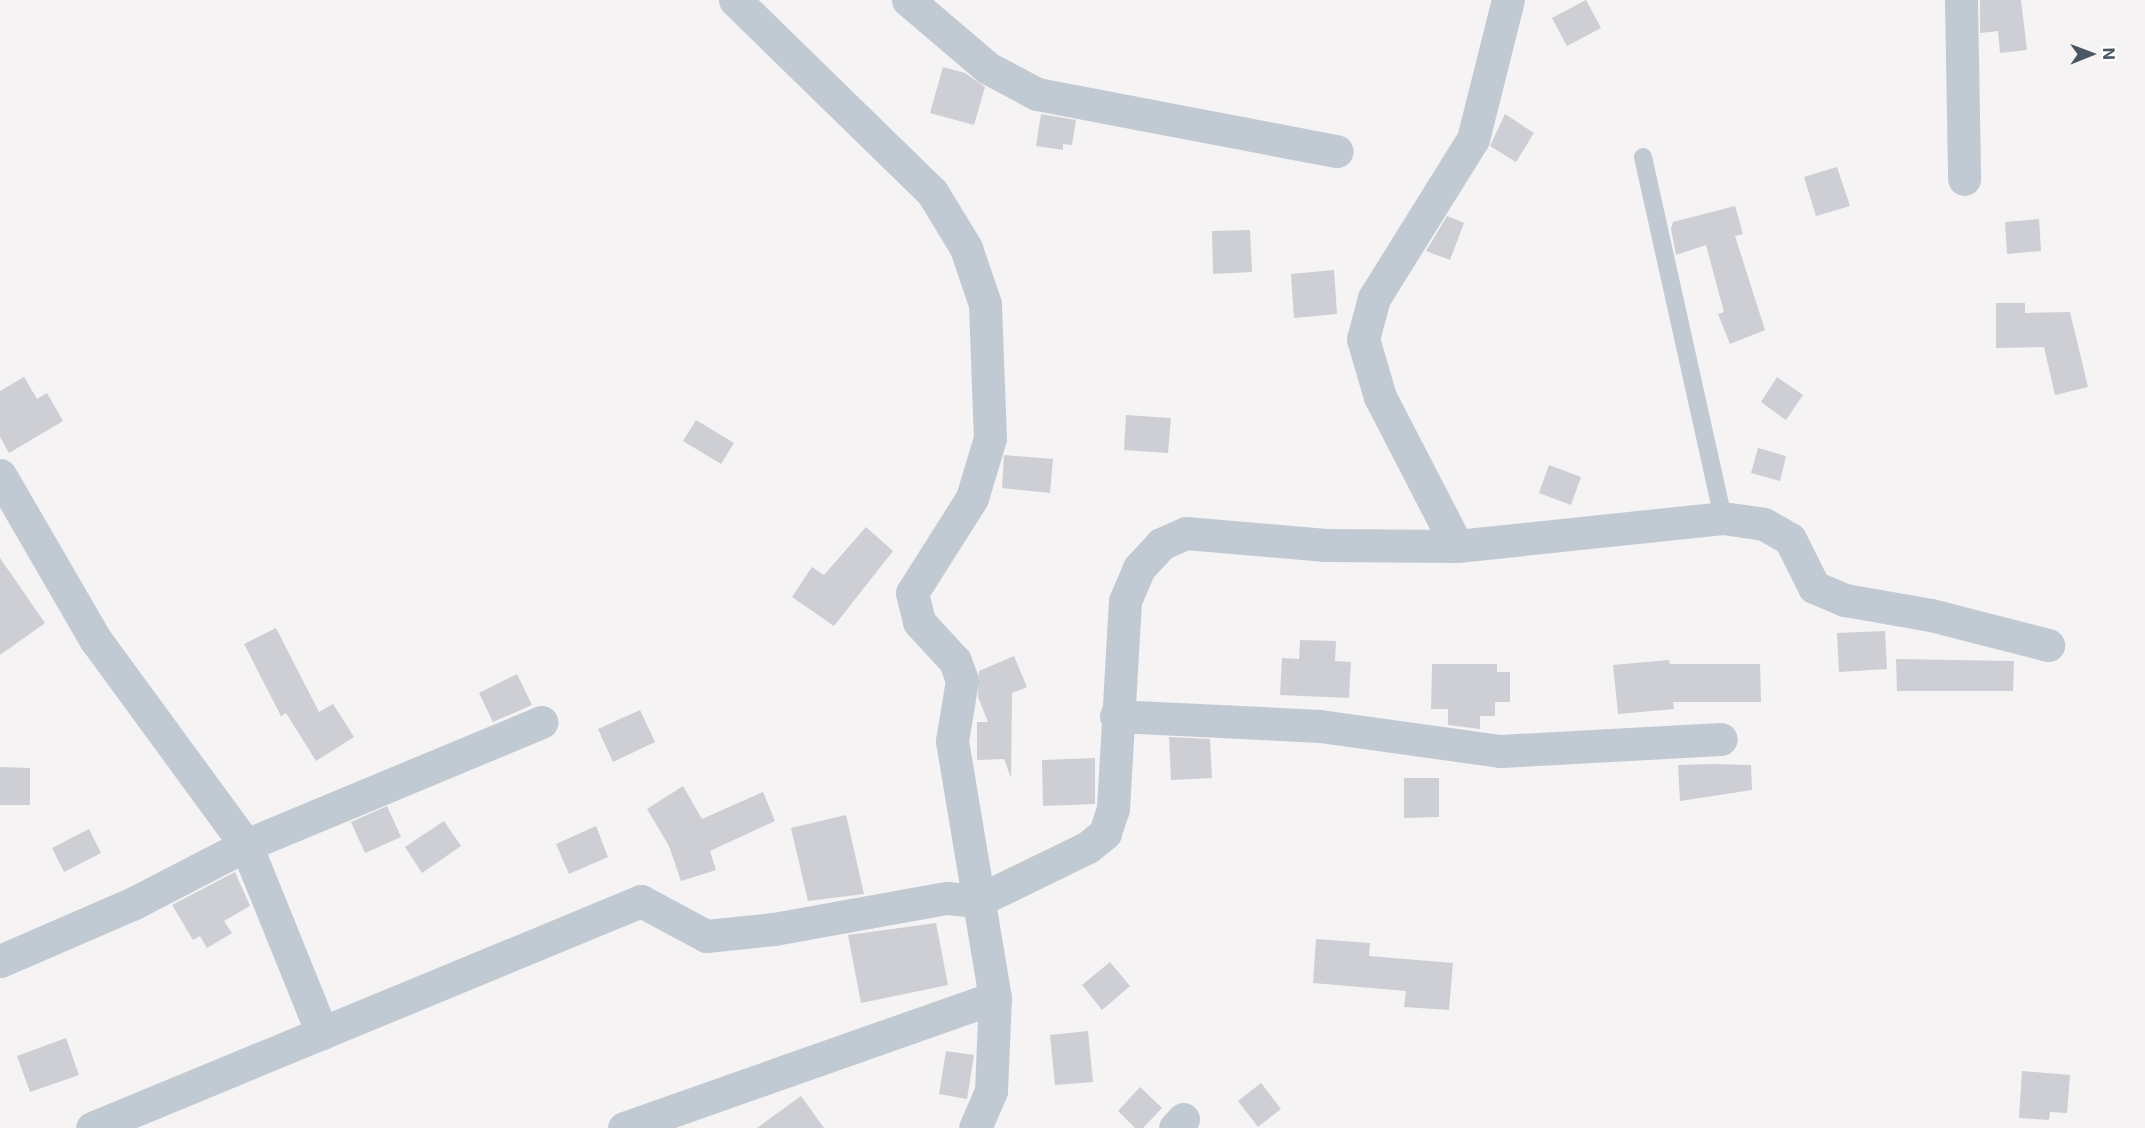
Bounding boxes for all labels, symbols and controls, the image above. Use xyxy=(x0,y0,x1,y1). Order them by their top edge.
north arrow xyxy=(2061,24,2121,84)
text: N xyxy=(2099,47,2119,60)

